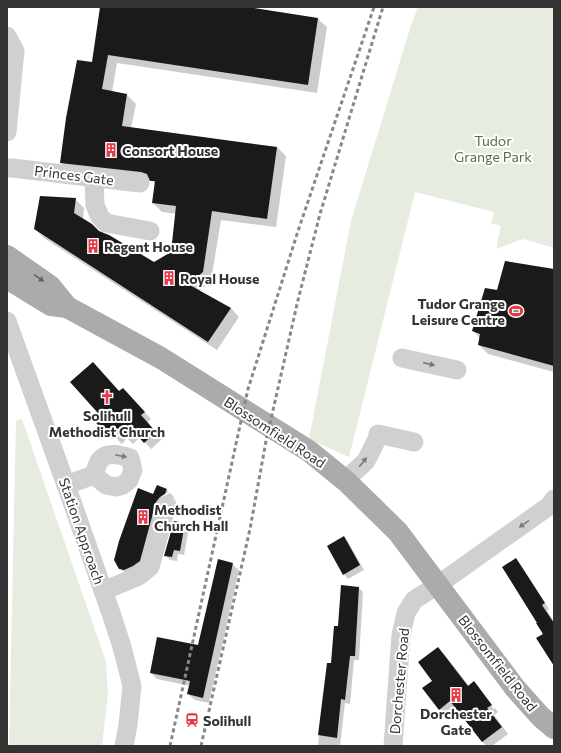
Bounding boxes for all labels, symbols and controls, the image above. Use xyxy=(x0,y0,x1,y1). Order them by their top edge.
park label: Tudor Grange Park xyxy=(454,132,532,165)
building icon: Consort House xyxy=(103,142,119,158)
place label: Consort House xyxy=(122,142,218,159)
street label: Princes Gate xyxy=(33,162,115,188)
building icon: Regent House xyxy=(85,238,101,254)
place label: Regent House xyxy=(104,238,193,255)
building icon: Royal House xyxy=(161,270,177,286)
place label: Royal House xyxy=(180,270,259,287)
one-way arrow xyxy=(34,274,44,282)
place label: Tudor Grange Leisure Centre xyxy=(412,295,505,328)
sports icon: Tudor Grange Leisure Centre xyxy=(508,303,524,319)
one-way arrow xyxy=(423,361,435,367)
church icon: Solihull Methodist Church xyxy=(99,389,115,405)
street label: Blossomfield Road xyxy=(221,393,329,471)
place label: Solihull Methodist Church xyxy=(49,407,165,440)
one-way arrow xyxy=(115,454,127,460)
one-way arrow xyxy=(359,456,368,467)
street label: Station Approach xyxy=(56,475,108,587)
place label: Methodist Church Hall xyxy=(154,501,228,534)
building icon: Methodist Church Hall xyxy=(135,509,151,525)
one-way arrow xyxy=(519,520,529,528)
street label: Blossomfield Road xyxy=(455,611,541,715)
street label: Dorchester Road xyxy=(386,627,412,735)
building icon: Dorchester Gate xyxy=(448,687,464,703)
place label: Dorchester Gate xyxy=(420,705,492,738)
station icon: Solihull xyxy=(184,712,200,728)
place label: Solihull xyxy=(203,712,251,729)

